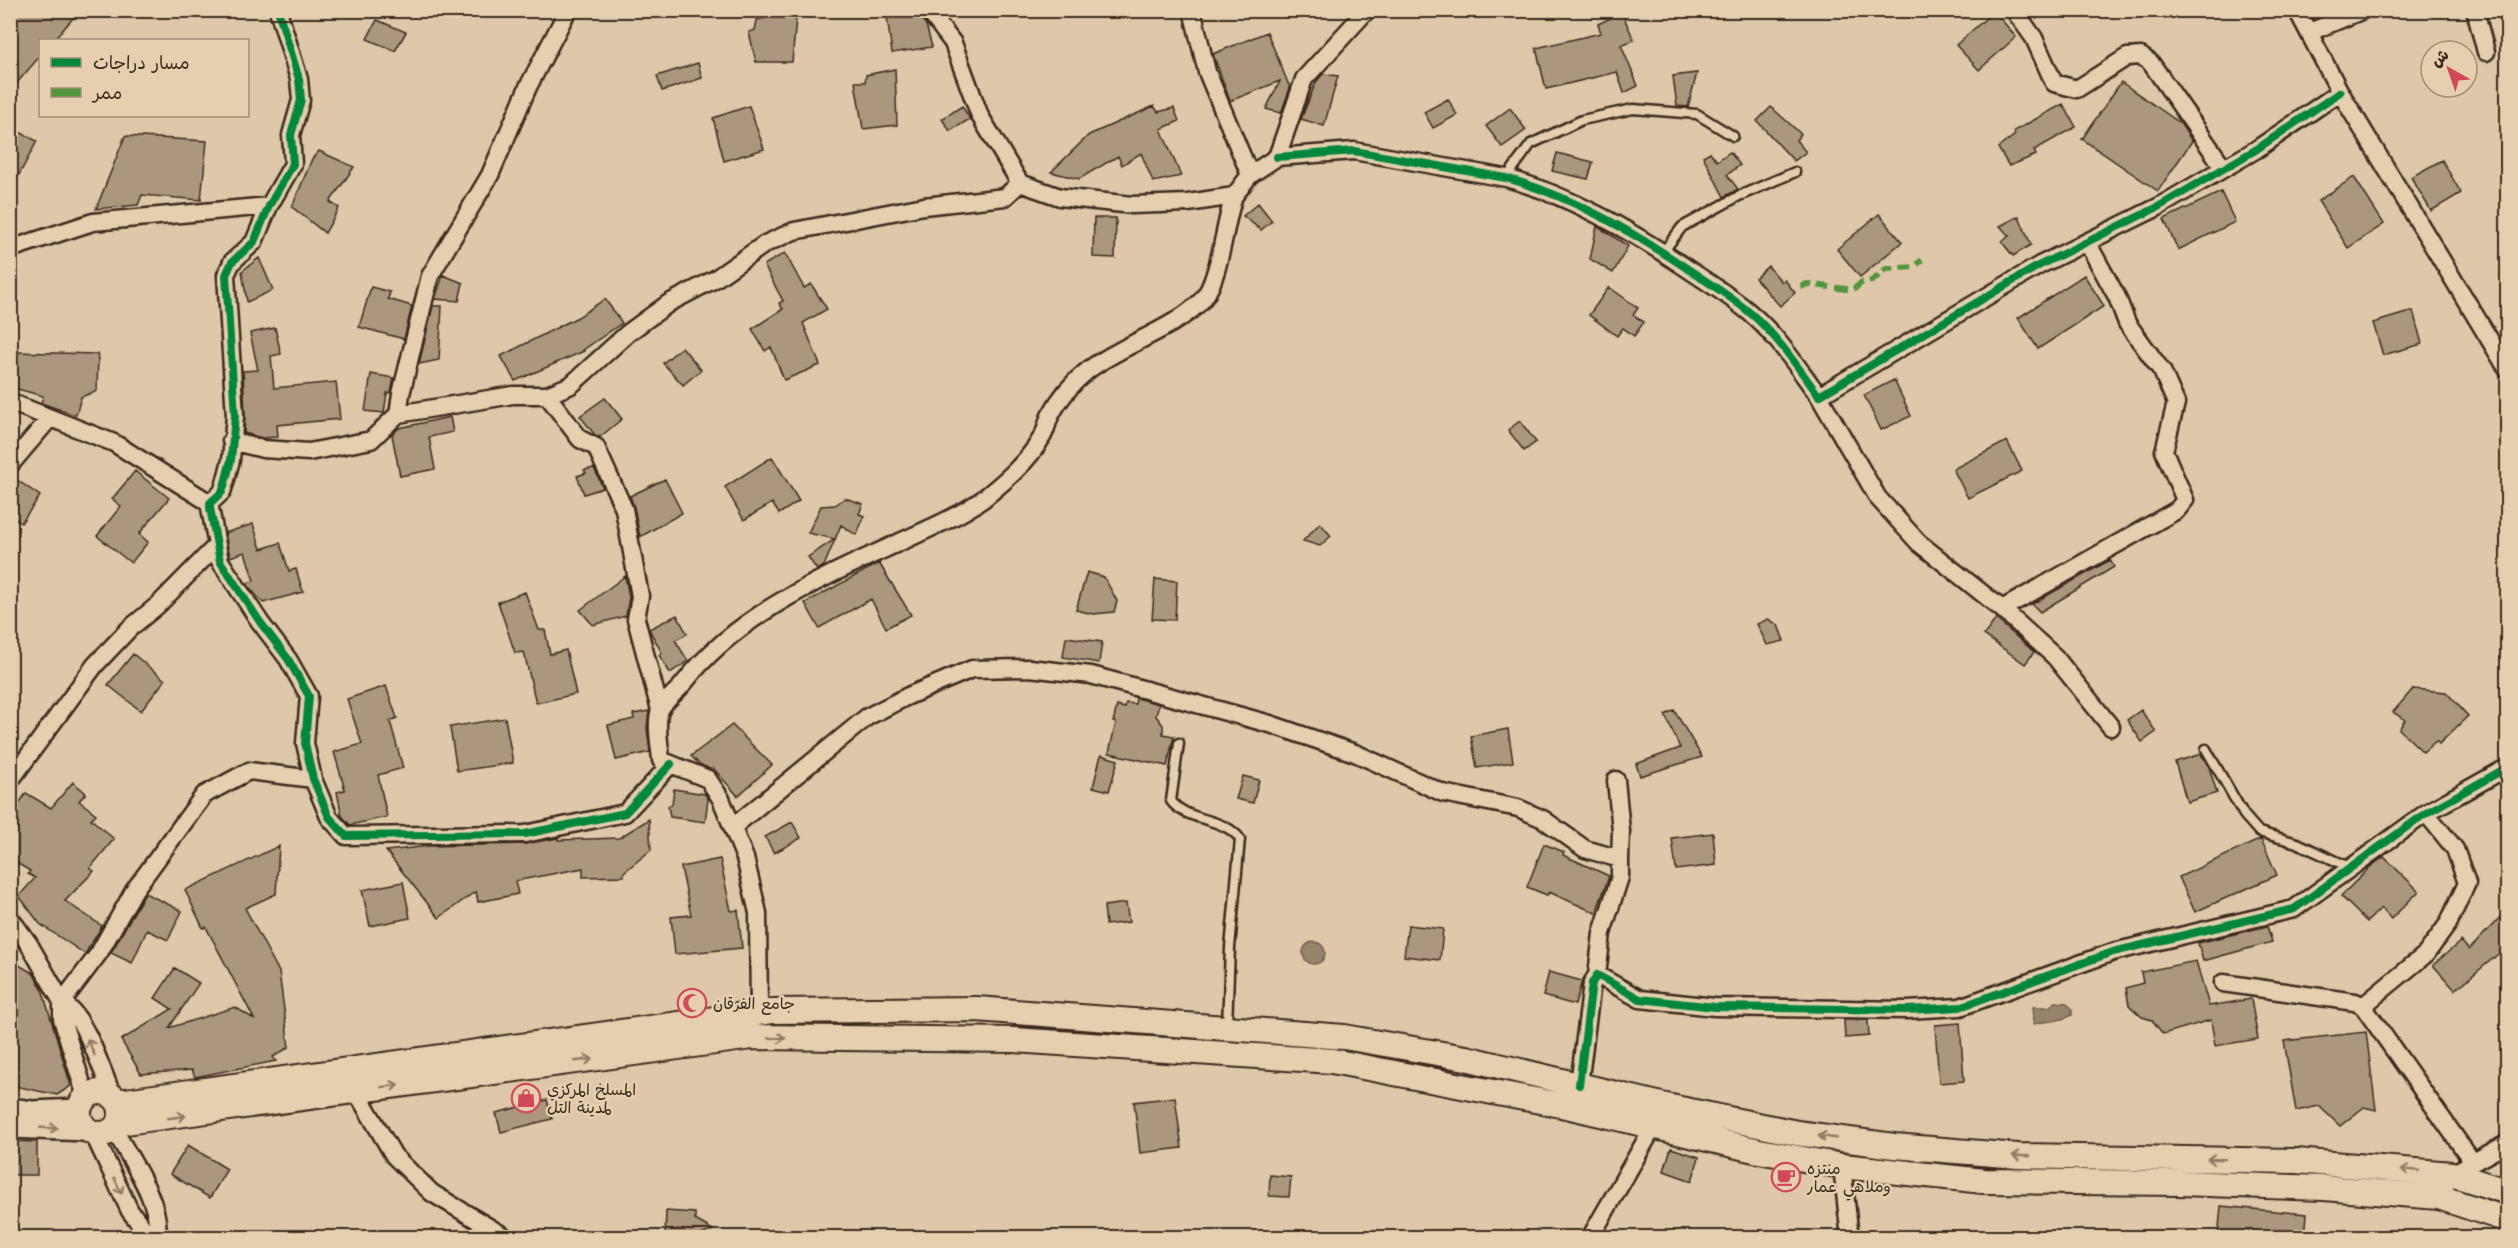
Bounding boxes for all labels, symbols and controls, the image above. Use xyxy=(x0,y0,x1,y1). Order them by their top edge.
legend xyxy=(39,39,249,117)
north arrow xyxy=(2419,39,2479,99)
text: ش xyxy=(2426,44,2453,72)
text: مسار دراجات xyxy=(93,51,190,75)
text: ممر xyxy=(91,81,122,105)
mosque icon: جامع الفرقان xyxy=(676,987,708,1019)
place label: جامع الفرقان xyxy=(713,993,795,1015)
one-way arrow xyxy=(767,1032,787,1044)
one-way arrow xyxy=(85,1038,97,1056)
one-way arrow xyxy=(573,1055,593,1066)
place label: المسلخ المركزي لمدينة التل xyxy=(547,1079,636,1118)
one-way arrow xyxy=(380,1081,400,1092)
shop icon: المسلخ المركزي لمدينة التل xyxy=(510,1082,542,1114)
one-way arrow xyxy=(166,1111,186,1122)
one-way arrow xyxy=(38,1123,58,1134)
one-way arrow xyxy=(1817,1132,1837,1143)
one-way arrow xyxy=(2011,1150,2031,1162)
one-way arrow xyxy=(2206,1153,2226,1164)
place label: منتزه وملاهي عمار xyxy=(1806,1158,1891,1201)
cafe icon: منتزه وملاهي عمار xyxy=(1770,1161,1802,1193)
one-way arrow xyxy=(2401,1164,2421,1175)
one-way arrow xyxy=(113,1176,125,1194)

